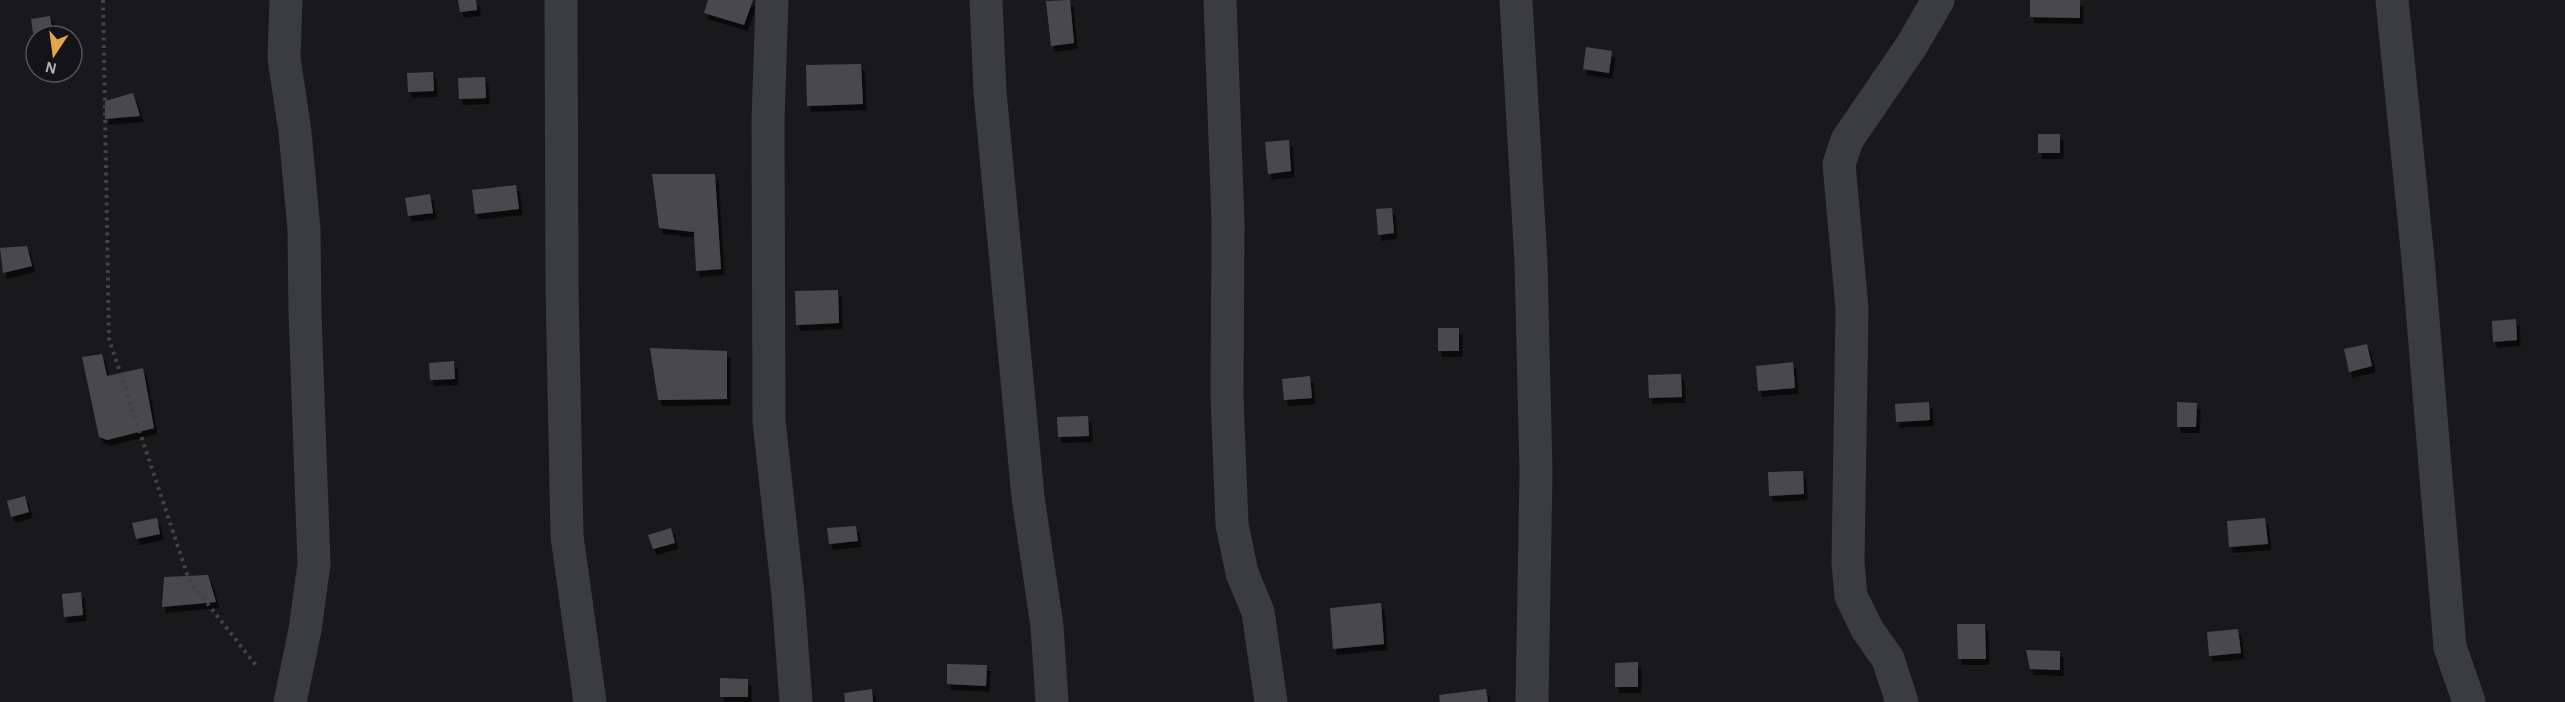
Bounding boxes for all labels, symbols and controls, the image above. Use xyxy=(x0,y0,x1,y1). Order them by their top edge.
north arrow xyxy=(24,24,84,84)
text: N xyxy=(44,59,58,77)

